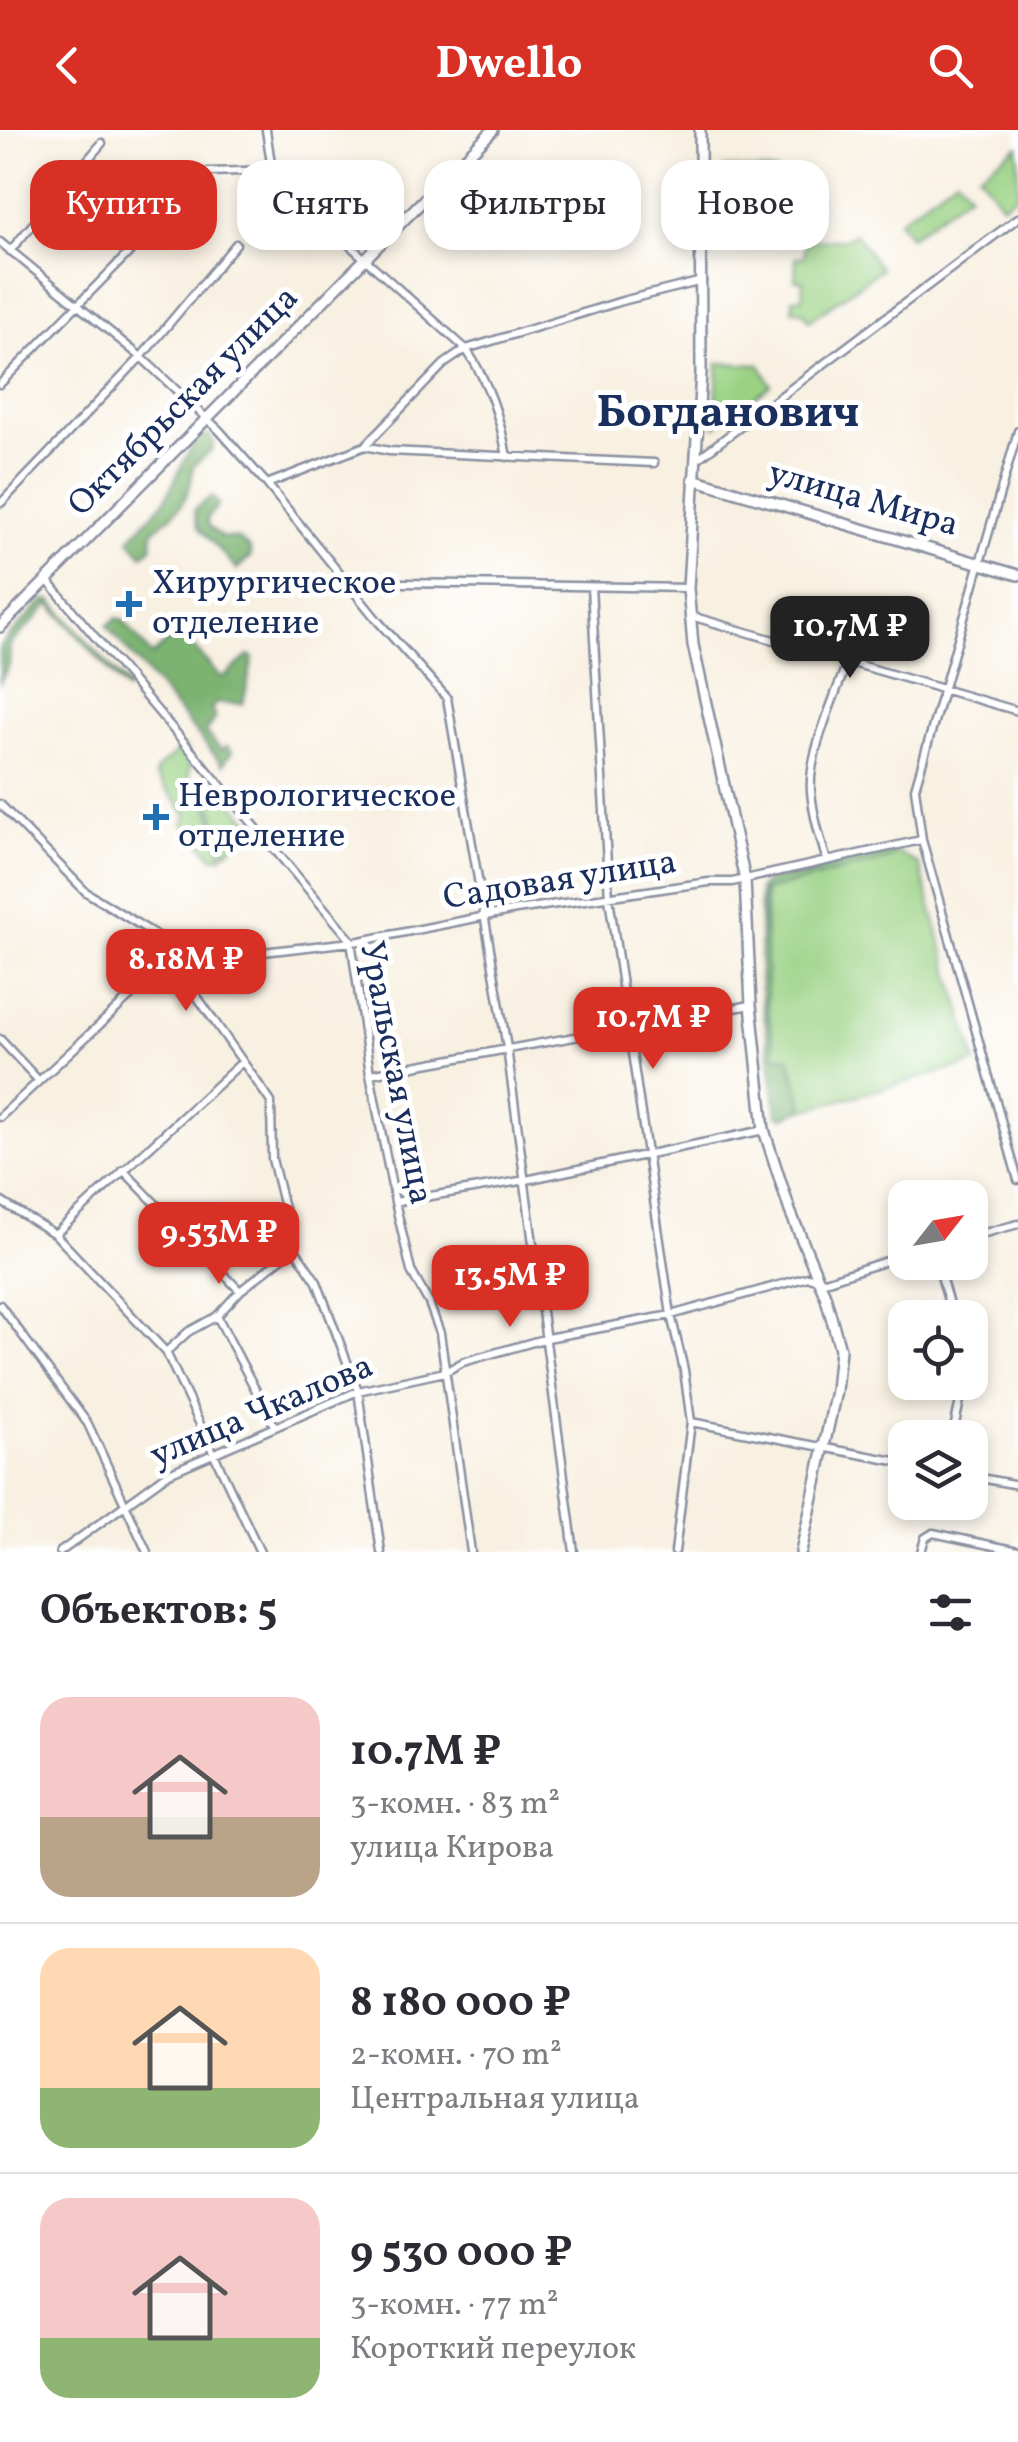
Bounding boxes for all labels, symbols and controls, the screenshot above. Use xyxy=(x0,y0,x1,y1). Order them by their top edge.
text: Dwello xyxy=(435,34,583,97)
icon: back xyxy=(40,38,95,93)
icon: search xyxy=(923,38,978,93)
chip: Купить xyxy=(30,160,217,250)
chip: Снять xyxy=(237,160,404,250)
chip: Фильтры xyxy=(424,160,641,250)
chip: Новое xyxy=(661,160,829,250)
street label: Октябрьская улица xyxy=(58,276,310,528)
district label: Богданович xyxy=(596,383,860,446)
street label: улица Мира xyxy=(762,450,964,550)
place label: Хирургическое отделение xyxy=(152,560,396,648)
marker: Хирургическое отделение xyxy=(116,591,142,617)
pin: 10.7M ₽ xyxy=(758,596,942,681)
text: 10.7M ₽ xyxy=(792,606,908,650)
place label: Неврологическое отделение xyxy=(178,773,456,861)
marker: Неврологическое отделение xyxy=(143,804,169,830)
street label: Садовая улица xyxy=(440,839,680,923)
pin: 8.18M ₽ xyxy=(94,929,278,1014)
street label: Уральская улица xyxy=(346,937,444,1209)
text: 8.18M ₽ xyxy=(128,939,244,983)
pin: 10.7M ₽ xyxy=(561,987,745,1072)
text: 10.7M ₽ xyxy=(595,997,711,1041)
north arrow xyxy=(888,1180,988,1280)
map controls xyxy=(888,1180,988,1520)
pin: 9.53M ₽ xyxy=(127,1202,311,1287)
text: 9.53M ₽ xyxy=(160,1212,278,1256)
pin: 13.5M ₽ xyxy=(418,1245,602,1330)
text: 13.5M ₽ xyxy=(454,1255,566,1299)
button: locate xyxy=(888,1300,988,1400)
street label: улица Чкалова xyxy=(143,1343,381,1481)
button: layers xyxy=(888,1420,988,1520)
text: Объектов: 5 xyxy=(40,1583,277,1642)
icon: filters xyxy=(923,1585,978,1640)
text: 10.7M ₽ xyxy=(350,1724,501,1783)
icon: home xyxy=(120,1737,240,1857)
text: 3-комн. · 83 m² xyxy=(350,1783,560,1827)
text: улица Кирова xyxy=(350,1827,554,1871)
text: 8 180 000 ₽ xyxy=(350,1975,571,2034)
icon: home xyxy=(120,1988,240,2108)
text: 2-комн. · 70 m² xyxy=(350,2034,562,2078)
text: Центральная улица xyxy=(350,2078,640,2122)
text: 9 530 000 ₽ xyxy=(350,2225,572,2284)
icon: home xyxy=(120,2238,240,2358)
text: 3-комн. · 77 m² xyxy=(350,2284,559,2328)
text: Короткий переулок xyxy=(350,2328,636,2372)

